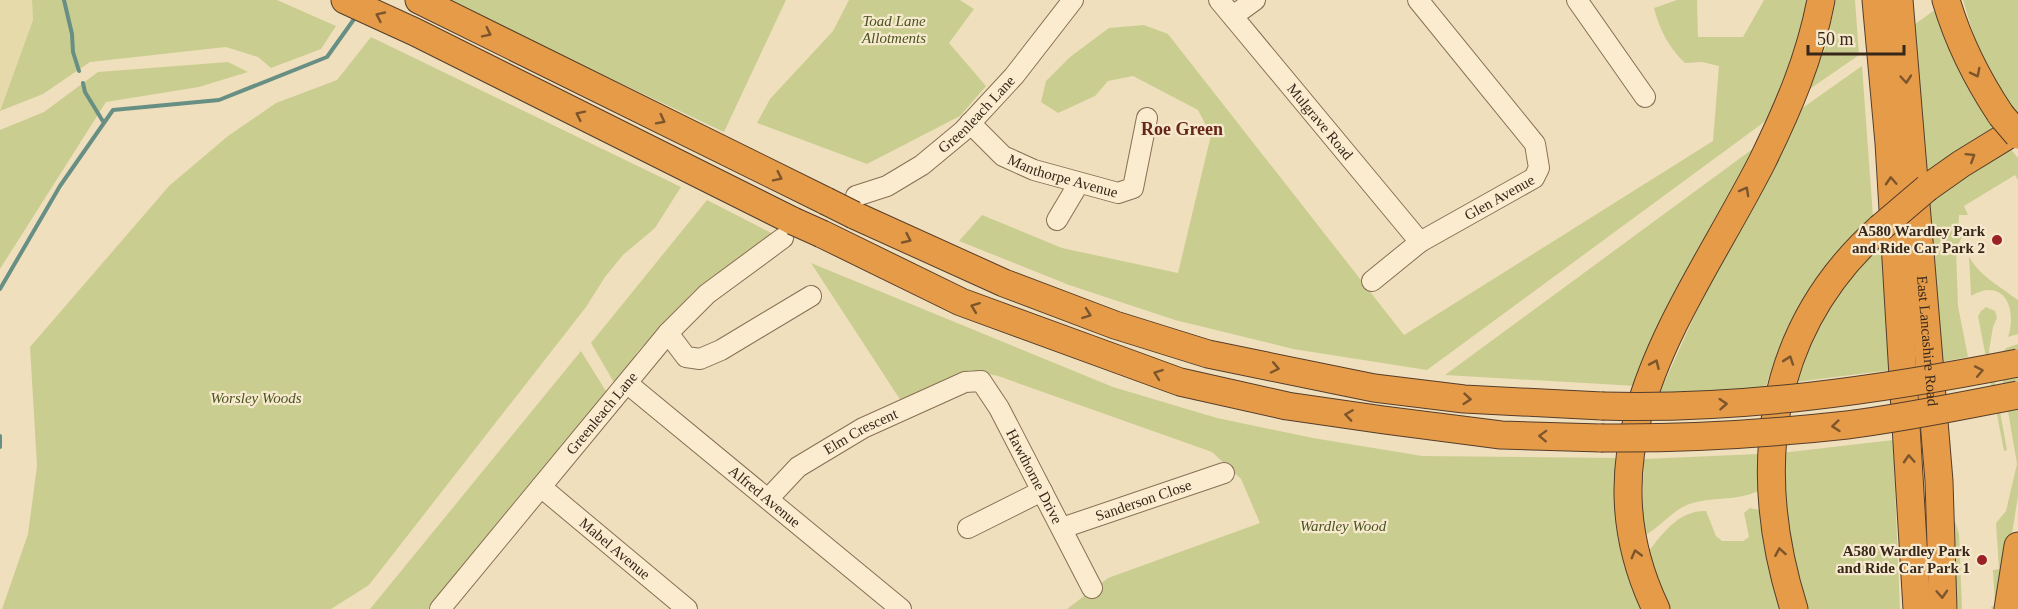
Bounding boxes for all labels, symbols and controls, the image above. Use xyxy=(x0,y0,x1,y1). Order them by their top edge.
one-way arrow xyxy=(376,12,387,24)
park label: Toad Lane Allotments xyxy=(861,13,926,46)
scale bar xyxy=(1808,18,1904,56)
one-way arrow xyxy=(480,25,491,37)
text: 50 m xyxy=(1817,29,1854,49)
one-way arrow xyxy=(1969,67,1981,78)
street label: Greenleach Lane xyxy=(935,72,1018,156)
one-way arrow xyxy=(1899,75,1912,84)
street label: Mulgrave Road xyxy=(1284,80,1356,163)
one-way arrow xyxy=(576,111,587,122)
one-way arrow xyxy=(655,112,666,124)
district label: Roe Green xyxy=(1141,119,1223,139)
street label: Manthorpe Avenue xyxy=(1005,151,1120,201)
one-way arrow xyxy=(1965,154,1976,165)
one-way arrow xyxy=(772,170,783,182)
street label: Glen Avenue xyxy=(1462,171,1538,223)
one-way arrow xyxy=(1885,176,1898,185)
one-way arrow xyxy=(1738,187,1749,197)
place label: A580 Wardley Park and Ride Car Park 2 xyxy=(1852,223,1986,256)
one-way arrow xyxy=(901,232,912,244)
marker: A580 Wardley Park and Ride Car Park 2 xyxy=(1990,233,2004,247)
street label: East Lancashire Road xyxy=(1914,275,1941,407)
one-way arrow xyxy=(971,302,982,314)
one-way arrow xyxy=(1081,307,1092,320)
one-way arrow xyxy=(1782,355,1795,366)
one-way arrow xyxy=(1648,359,1660,370)
one-way arrow xyxy=(1269,361,1279,374)
one-way arrow xyxy=(1973,365,1983,378)
street label: Greenleach Lane xyxy=(563,368,641,458)
one-way arrow xyxy=(1154,369,1164,382)
park label: Worsley Woods xyxy=(211,390,302,406)
one-way arrow xyxy=(1462,392,1471,405)
one-way arrow xyxy=(1719,398,1728,411)
street label: Elm Crescent xyxy=(821,405,901,458)
one-way arrow xyxy=(1344,409,1353,421)
one-way arrow xyxy=(1832,419,1841,432)
street label: Hawthorne Drive xyxy=(1003,426,1066,527)
one-way arrow xyxy=(1538,430,1547,442)
one-way arrow xyxy=(1902,455,1915,464)
street label: Alfred Avenue xyxy=(726,463,804,531)
street label: Sanderson Close xyxy=(1093,477,1194,524)
street label: Mabel Avenue xyxy=(576,515,653,583)
park label: Wardley Wood xyxy=(1300,518,1387,534)
place label: A580 Wardley Park and Ride Car Park 1 xyxy=(1837,543,1971,576)
one-way arrow xyxy=(1774,548,1786,557)
one-way arrow xyxy=(1630,549,1643,559)
marker: A580 Wardley Park and Ride Car Park 1 xyxy=(1975,553,1989,567)
one-way arrow xyxy=(1936,589,1949,598)

